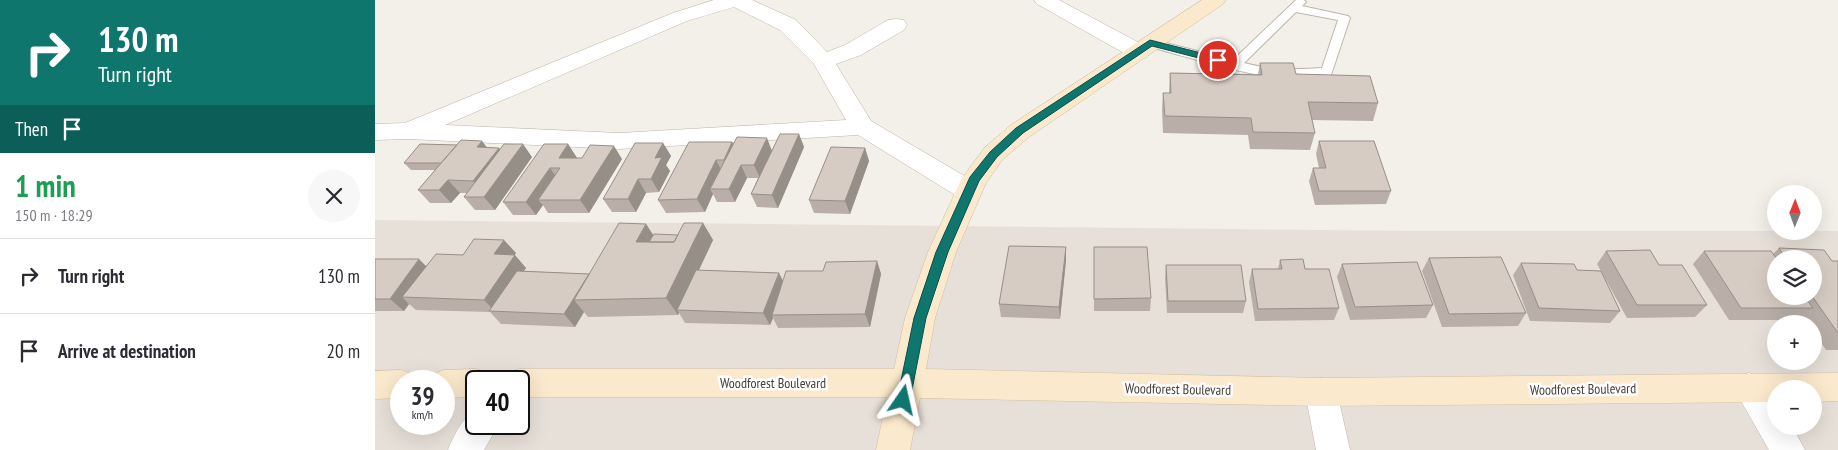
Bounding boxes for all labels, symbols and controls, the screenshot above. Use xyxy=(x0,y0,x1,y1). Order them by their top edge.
text: 130 m xyxy=(98,16,179,62)
icon: right xyxy=(15,20,80,85)
pin xyxy=(1197,39,1239,81)
icon: arrive xyxy=(1204,46,1232,74)
text: Turn right xyxy=(98,60,172,88)
icon: arrive xyxy=(58,115,86,143)
text: Then xyxy=(15,117,48,141)
text: 1 min xyxy=(15,166,76,205)
button: close xyxy=(308,170,360,222)
north arrow xyxy=(1767,185,1823,240)
map controls xyxy=(1767,185,1822,435)
text: 150 m · 18:29 xyxy=(15,205,93,225)
button: layers xyxy=(1767,250,1822,305)
icon: right xyxy=(15,262,43,290)
text: Turn right xyxy=(58,264,124,288)
text: 130 m xyxy=(318,264,360,288)
button: + xyxy=(1767,315,1822,370)
icon: arrive xyxy=(15,337,43,365)
text: Arrive at destination xyxy=(58,339,196,363)
text: 20 m xyxy=(327,339,360,363)
speed limit sign: 40 xyxy=(465,370,530,435)
position arrow xyxy=(876,373,928,425)
street label: Woodforest Boulevard xyxy=(720,374,826,392)
street label: Woodforest Boulevard xyxy=(1125,379,1231,399)
street label: Woodforest Boulevard xyxy=(1530,379,1636,399)
text: 39 xyxy=(411,380,434,412)
button: − xyxy=(1767,380,1822,435)
text: km/h xyxy=(412,407,433,422)

